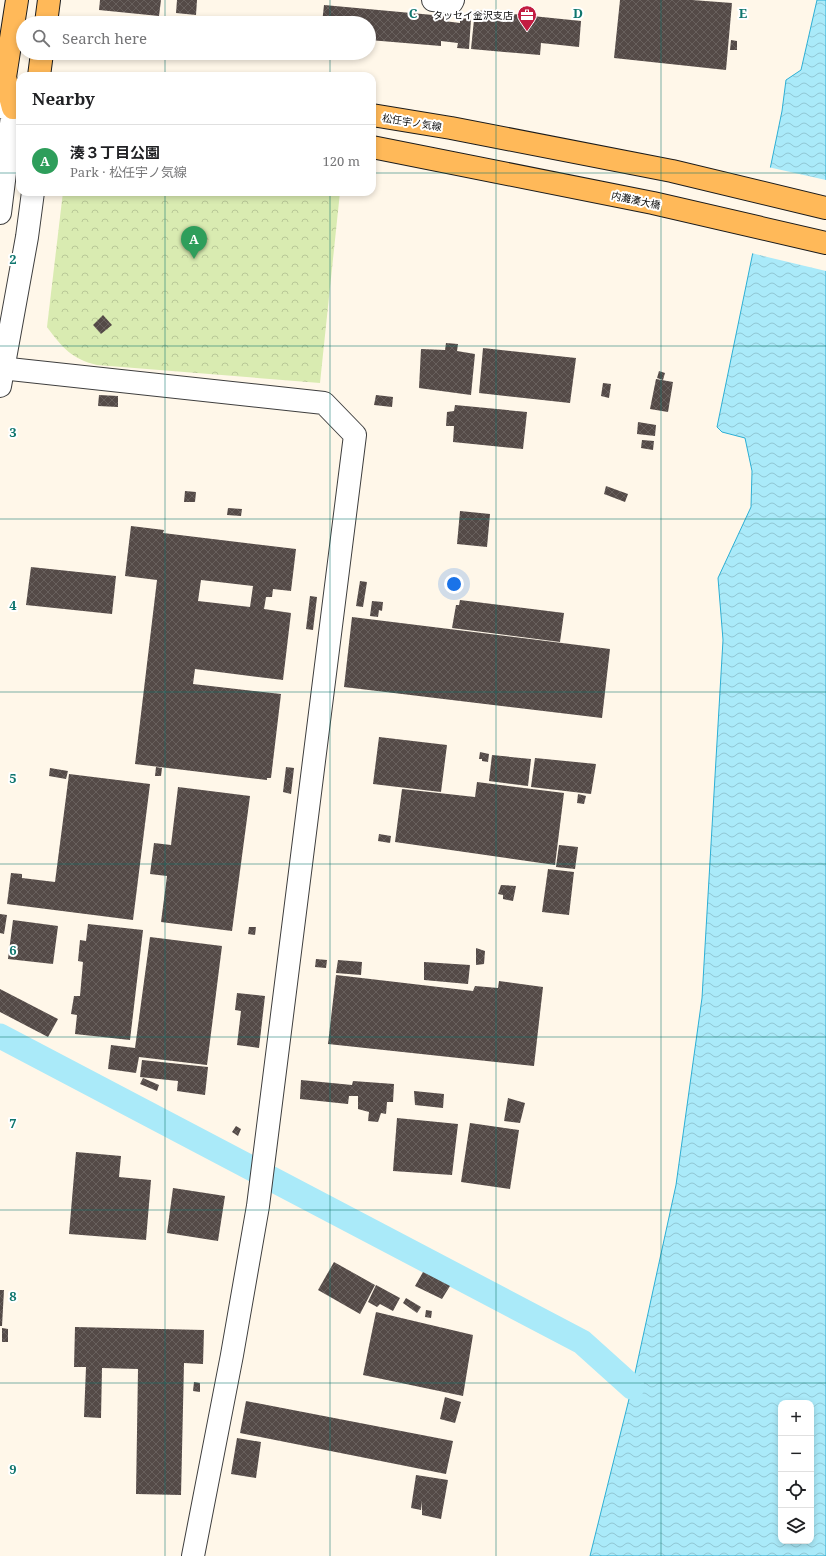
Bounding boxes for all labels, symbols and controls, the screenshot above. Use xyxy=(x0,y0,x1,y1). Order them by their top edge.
text: C xyxy=(409,4,418,22)
office icon: タッセイ金沢支店 xyxy=(516,4,538,32)
text: D xyxy=(573,4,583,22)
text: E xyxy=(739,4,748,22)
place label: タッセイ金沢支店 xyxy=(433,8,513,22)
search box xyxy=(16,16,376,60)
icon: search xyxy=(30,27,52,49)
text: Search here xyxy=(62,28,147,48)
text: Nearby xyxy=(32,87,95,110)
street label: 松任宇ノ気線 xyxy=(381,110,443,134)
text: 湊３丁目公園 xyxy=(70,142,160,162)
text: A xyxy=(40,152,50,170)
text: 120 m xyxy=(323,152,360,170)
text: Park · 松任宇ノ気線 xyxy=(70,163,187,181)
street label: 内灘湊大橋 xyxy=(610,188,662,212)
pin: A xyxy=(181,226,207,259)
text: 2 xyxy=(9,250,17,268)
text: 3 xyxy=(9,423,17,441)
your location xyxy=(444,574,464,594)
text: 4 xyxy=(9,596,17,614)
text: 5 xyxy=(9,769,17,787)
text: 6 xyxy=(9,941,17,959)
text: 7 xyxy=(9,1114,17,1132)
text: 8 xyxy=(9,1287,17,1305)
map controls xyxy=(778,1400,814,1544)
button: + xyxy=(778,1400,814,1436)
button: − xyxy=(778,1436,814,1472)
text: 9 xyxy=(9,1460,17,1478)
button: locate xyxy=(778,1472,814,1508)
button: layers xyxy=(778,1508,814,1544)

